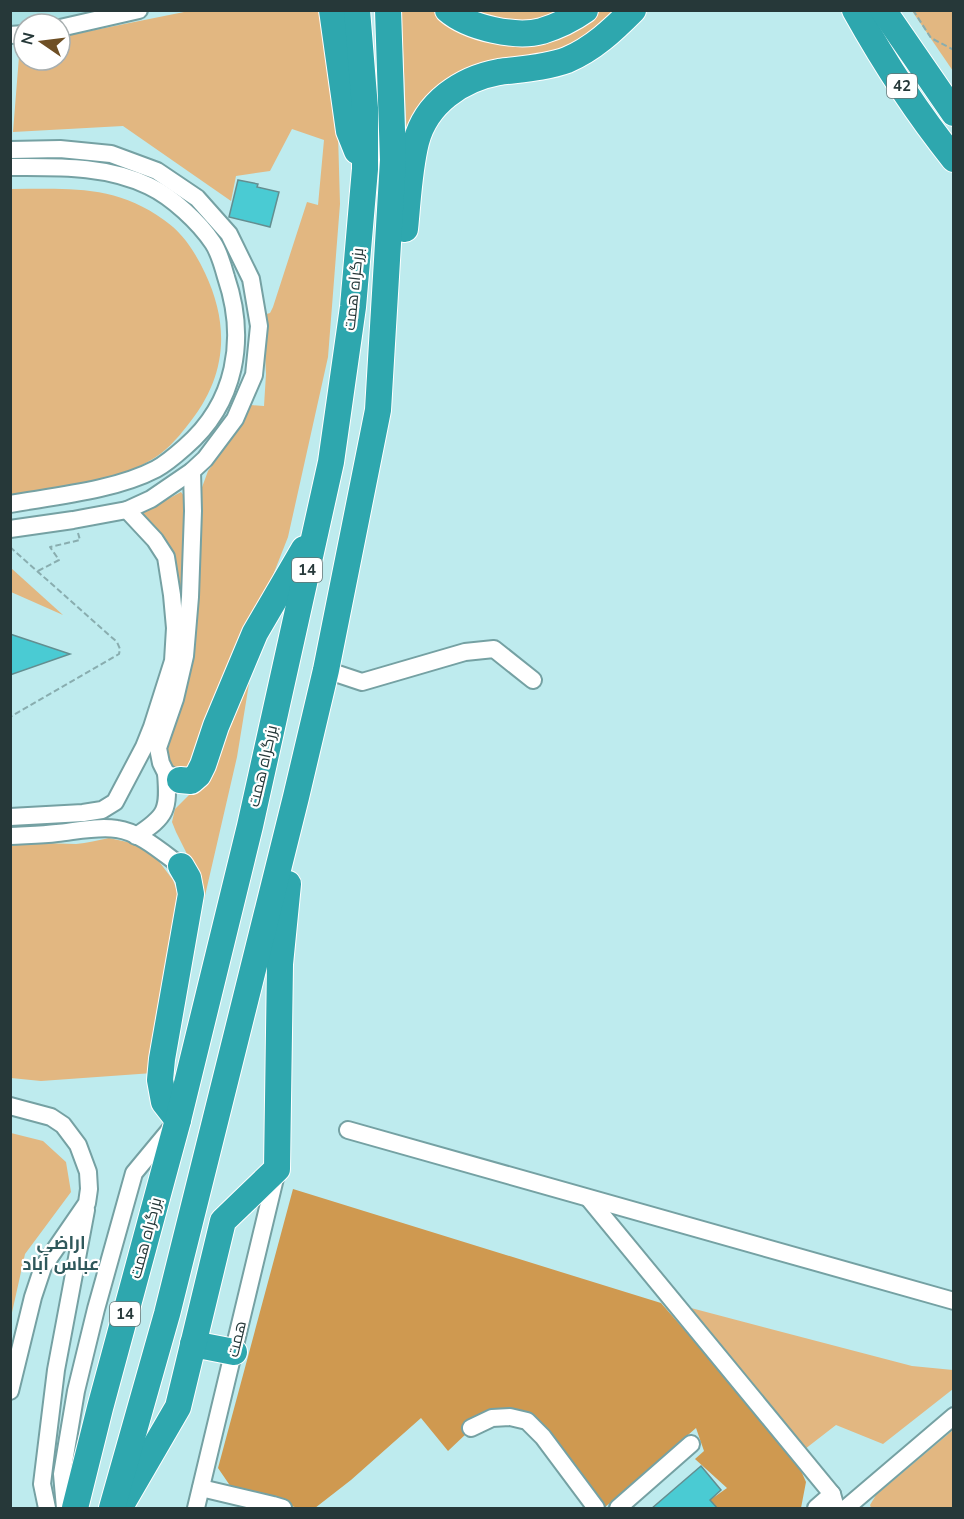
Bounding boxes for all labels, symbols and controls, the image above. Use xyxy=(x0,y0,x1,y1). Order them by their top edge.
north arrow xyxy=(12,12,72,72)
text: N xyxy=(16,30,41,47)
road number: 42 xyxy=(887,74,917,98)
street label: بزرگراه همت xyxy=(339,246,369,332)
road number: 14 xyxy=(292,558,322,582)
street label: بزرگراه همت xyxy=(243,723,283,809)
street label: بزرگراه همت xyxy=(125,1195,167,1281)
district label: اراضی عباس آباد xyxy=(23,1231,99,1276)
road number: 14 xyxy=(110,1302,140,1326)
street label: همت xyxy=(222,1319,252,1359)

